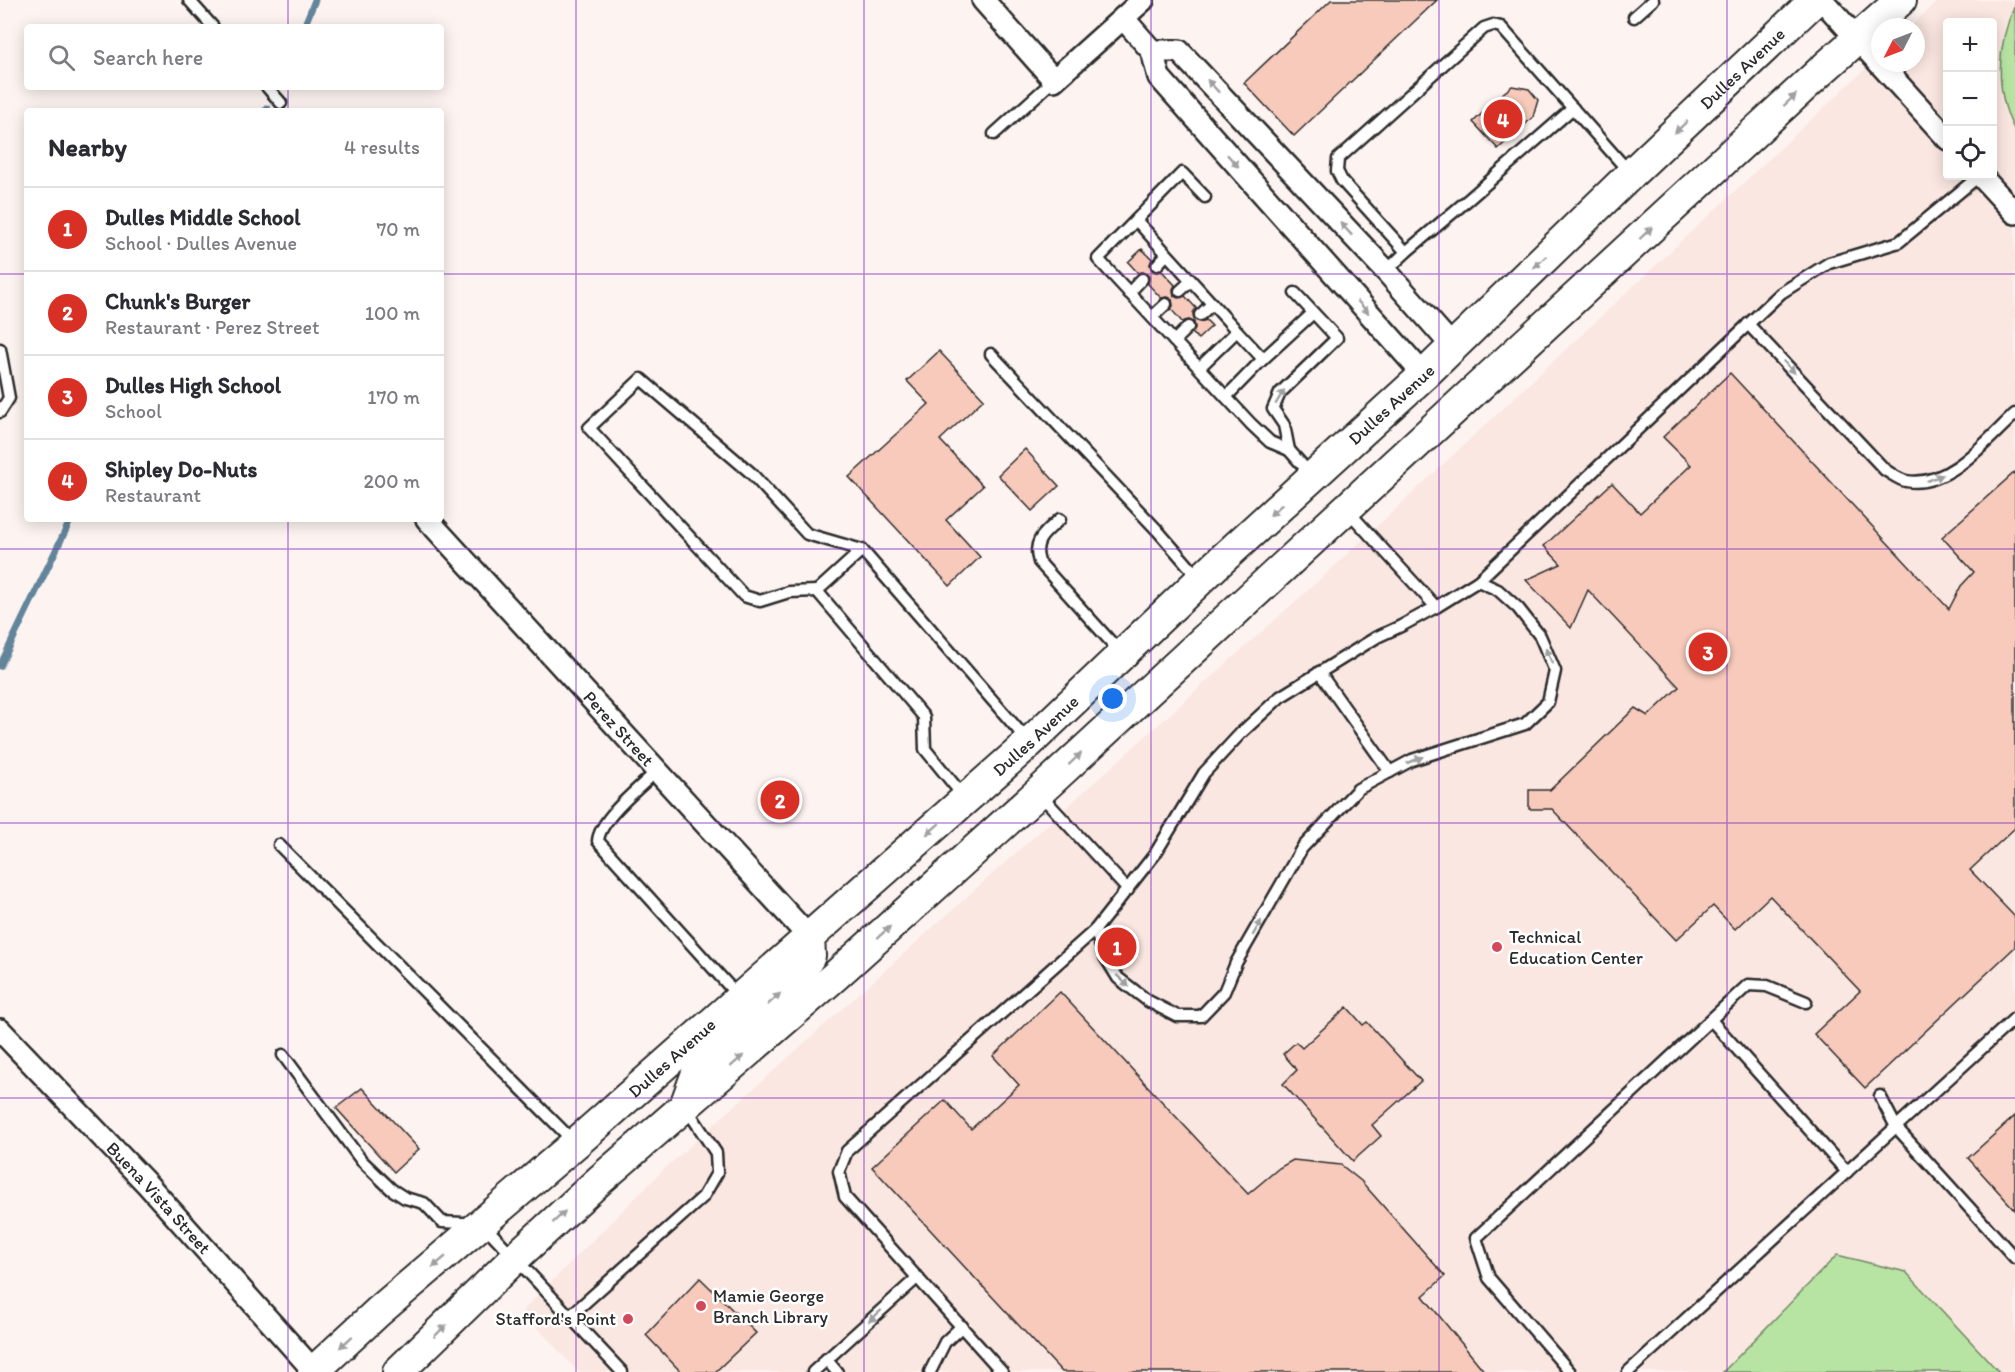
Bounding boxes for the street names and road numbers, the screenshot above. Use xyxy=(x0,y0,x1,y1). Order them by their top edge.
street label: Dulles Avenue xyxy=(1695,23,1790,114)
street label: Dulles Avenue xyxy=(1344,360,1439,450)
street label: Perez Street xyxy=(579,686,659,771)
street label: Dulles Avenue xyxy=(988,691,1083,781)
street label: Dulles Avenue xyxy=(624,1014,720,1103)
street label: Buena Vista Street xyxy=(102,1137,216,1259)

